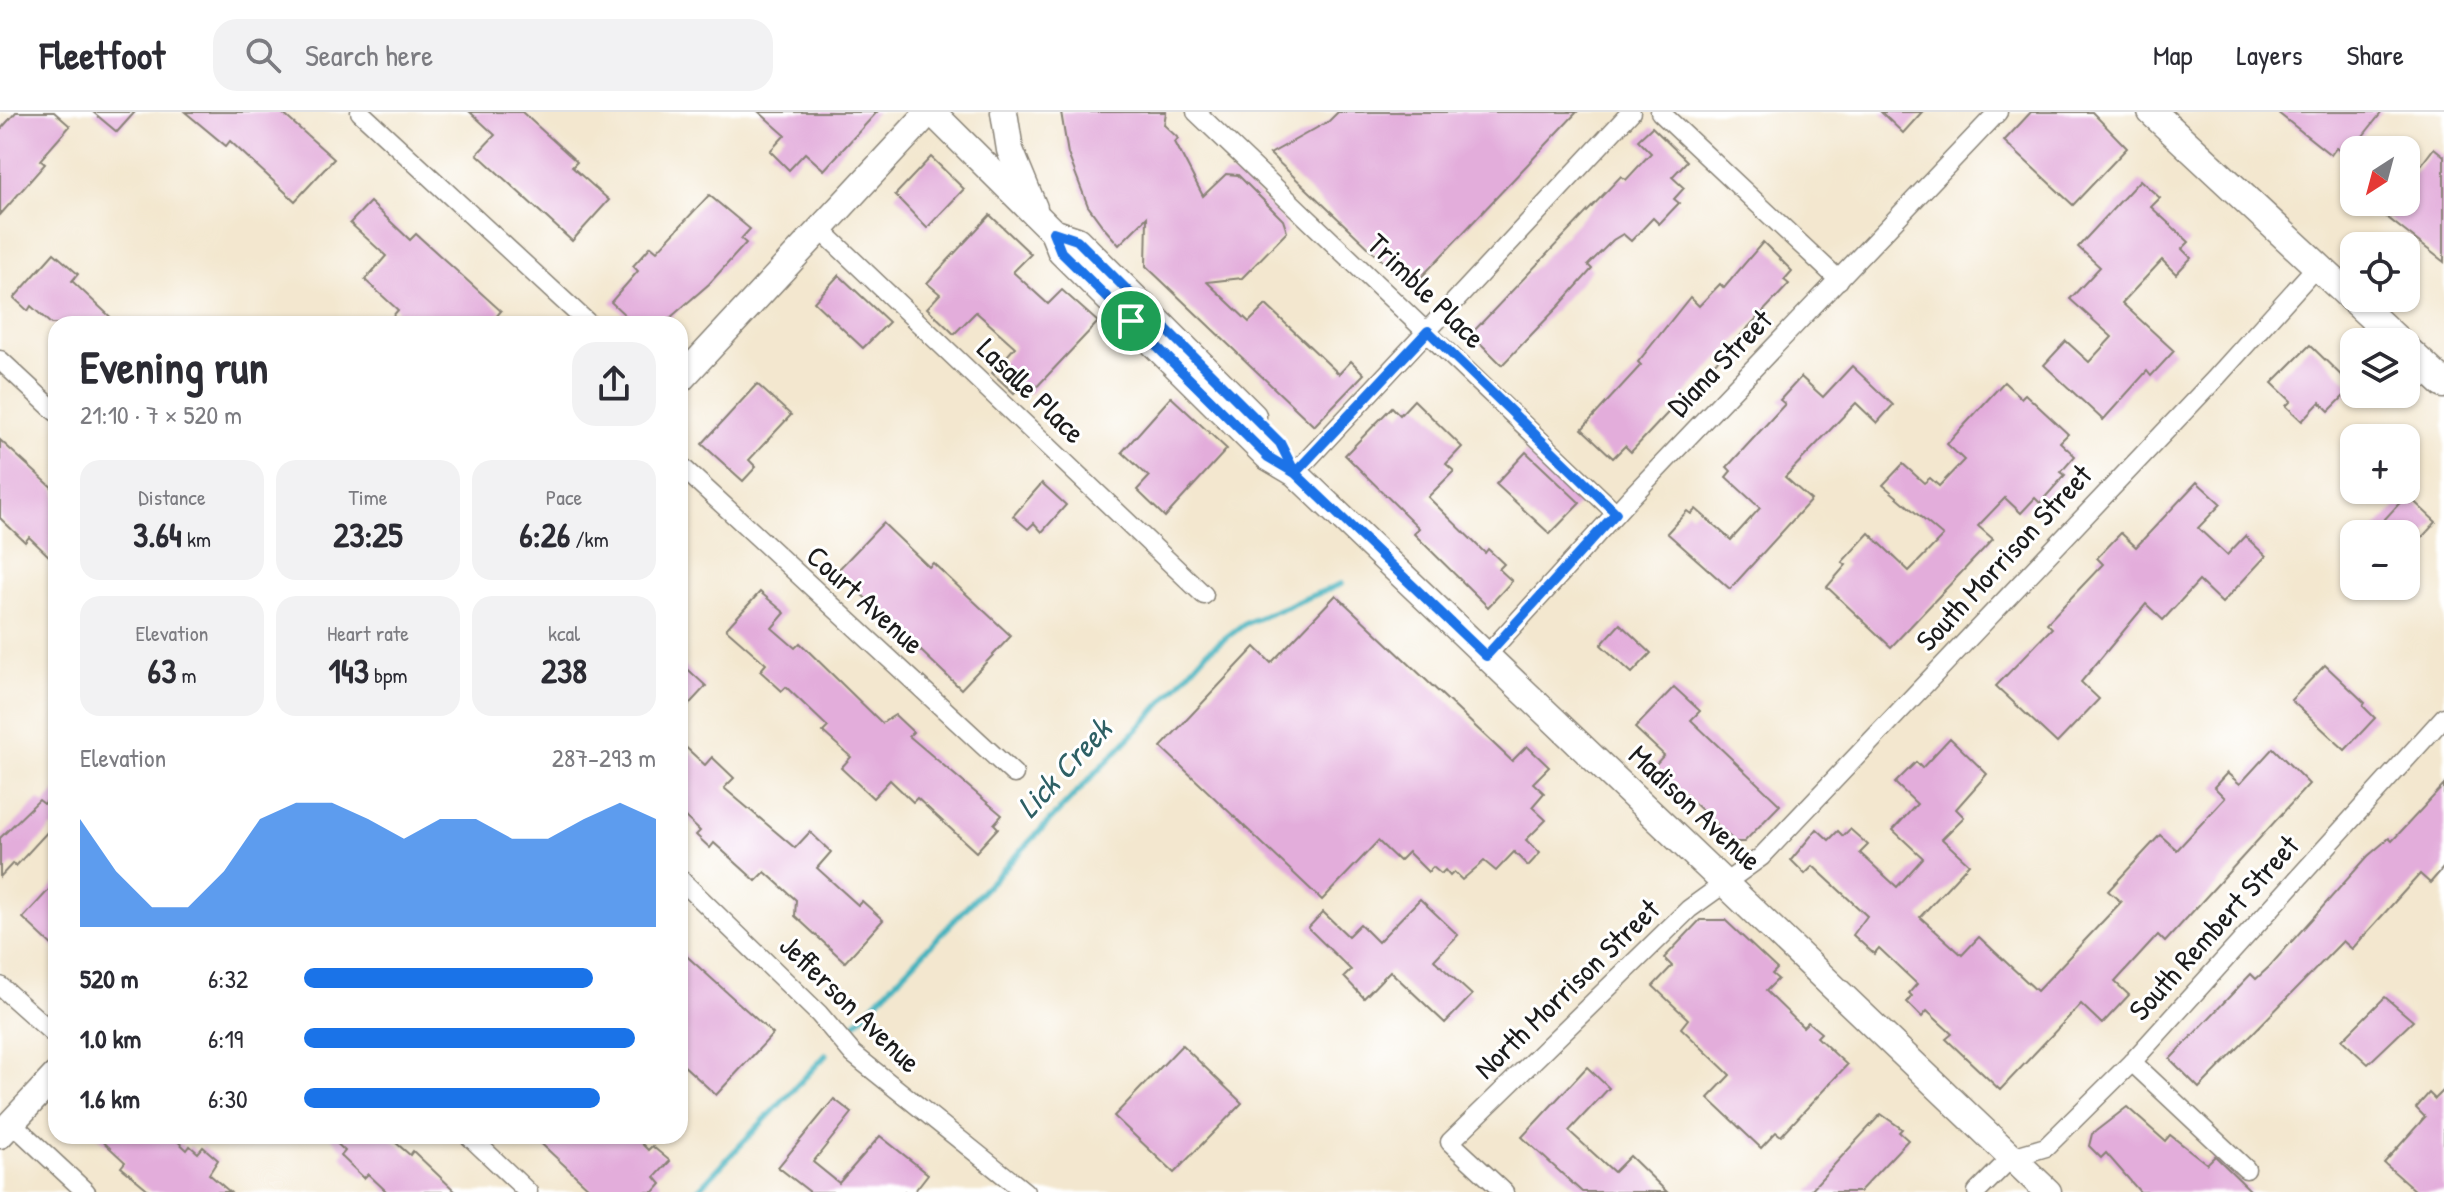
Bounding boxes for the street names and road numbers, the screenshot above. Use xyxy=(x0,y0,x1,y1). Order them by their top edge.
street label: Trimble Place xyxy=(1359,224,1494,357)
street label: Diana Street xyxy=(1658,299,1781,425)
street label: Lasalle Place xyxy=(969,329,1094,452)
street label: South Morrison Street xyxy=(1906,455,2101,659)
street label: Court Avenue xyxy=(798,536,933,663)
street label: Madison Avenue xyxy=(1621,735,1771,879)
street label: South Rembert Street xyxy=(2119,826,2308,1029)
street label: North Morrison Street xyxy=(1465,889,1668,1087)
street label: Jefferson Avenue xyxy=(771,926,930,1081)

